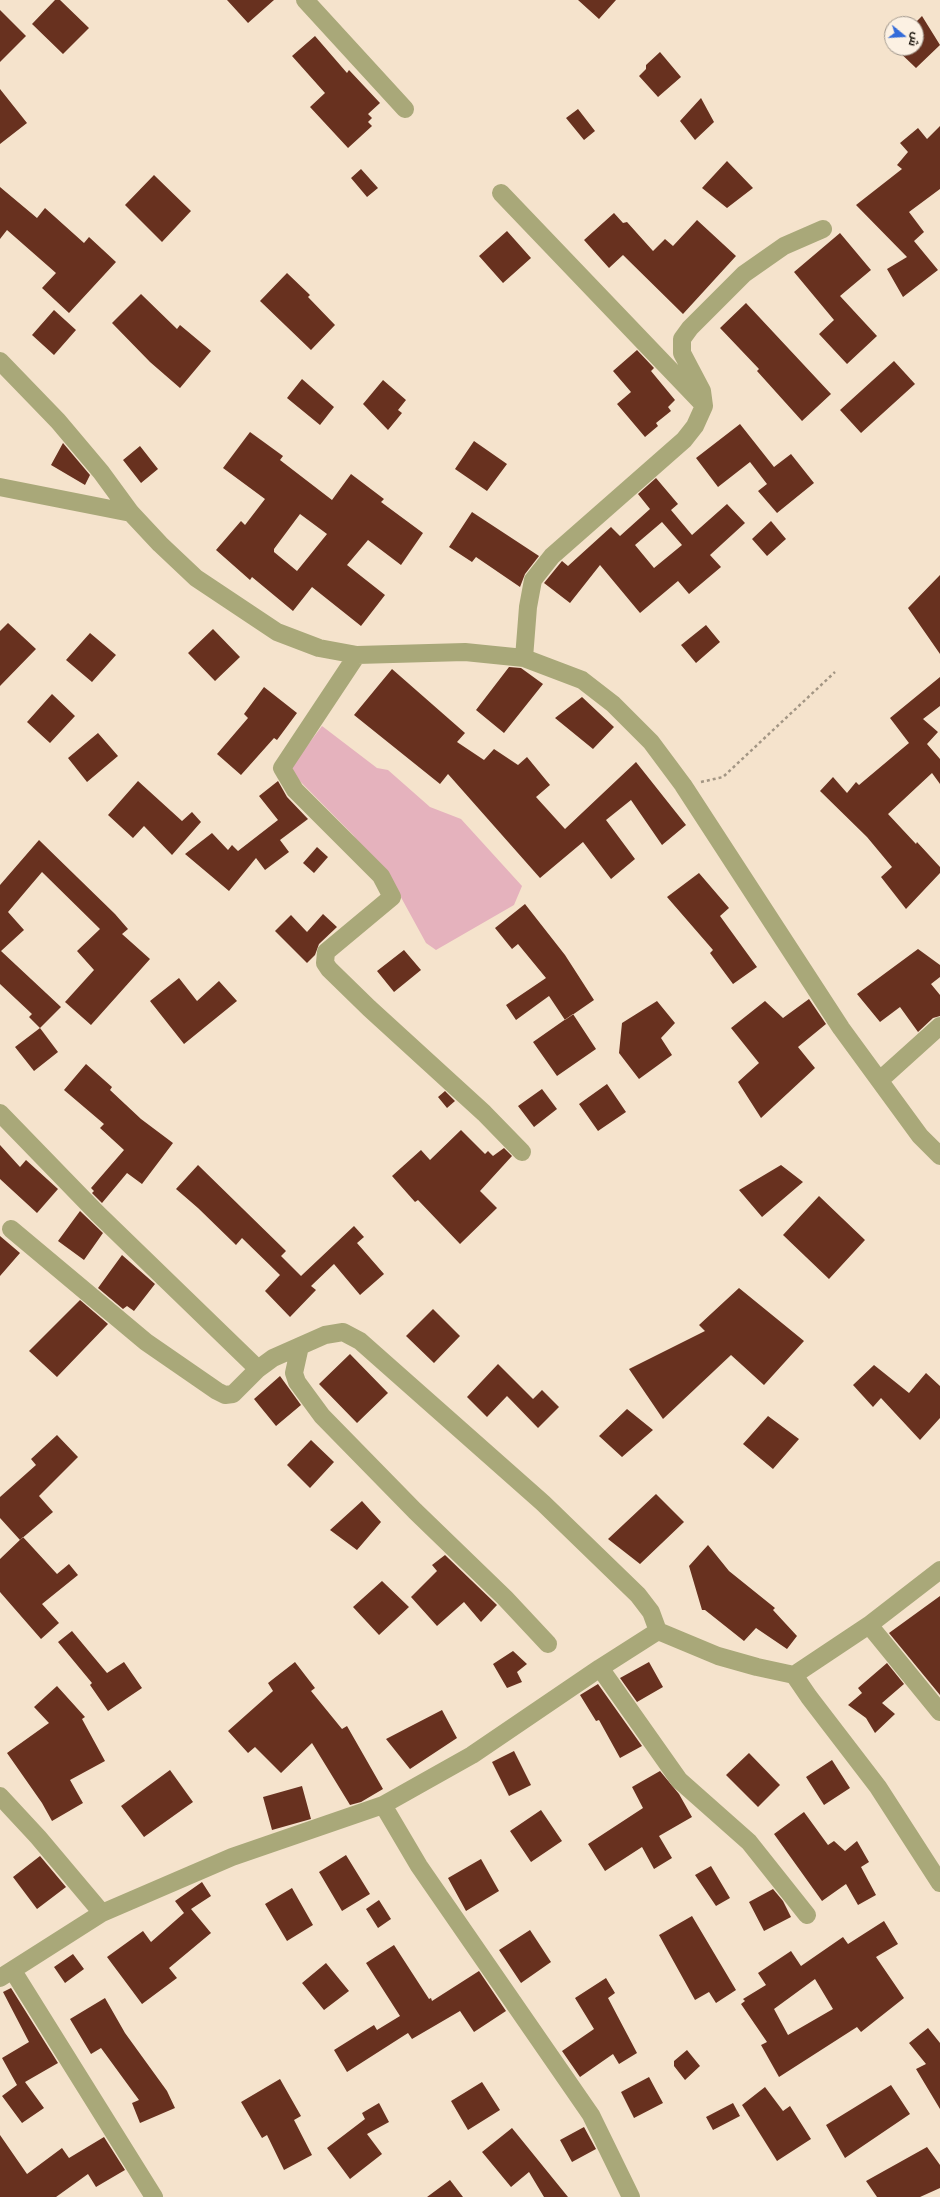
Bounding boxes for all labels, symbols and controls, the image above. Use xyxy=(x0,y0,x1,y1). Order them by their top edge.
north arrow xyxy=(884,16,924,56)
text: ش xyxy=(906,31,923,48)

